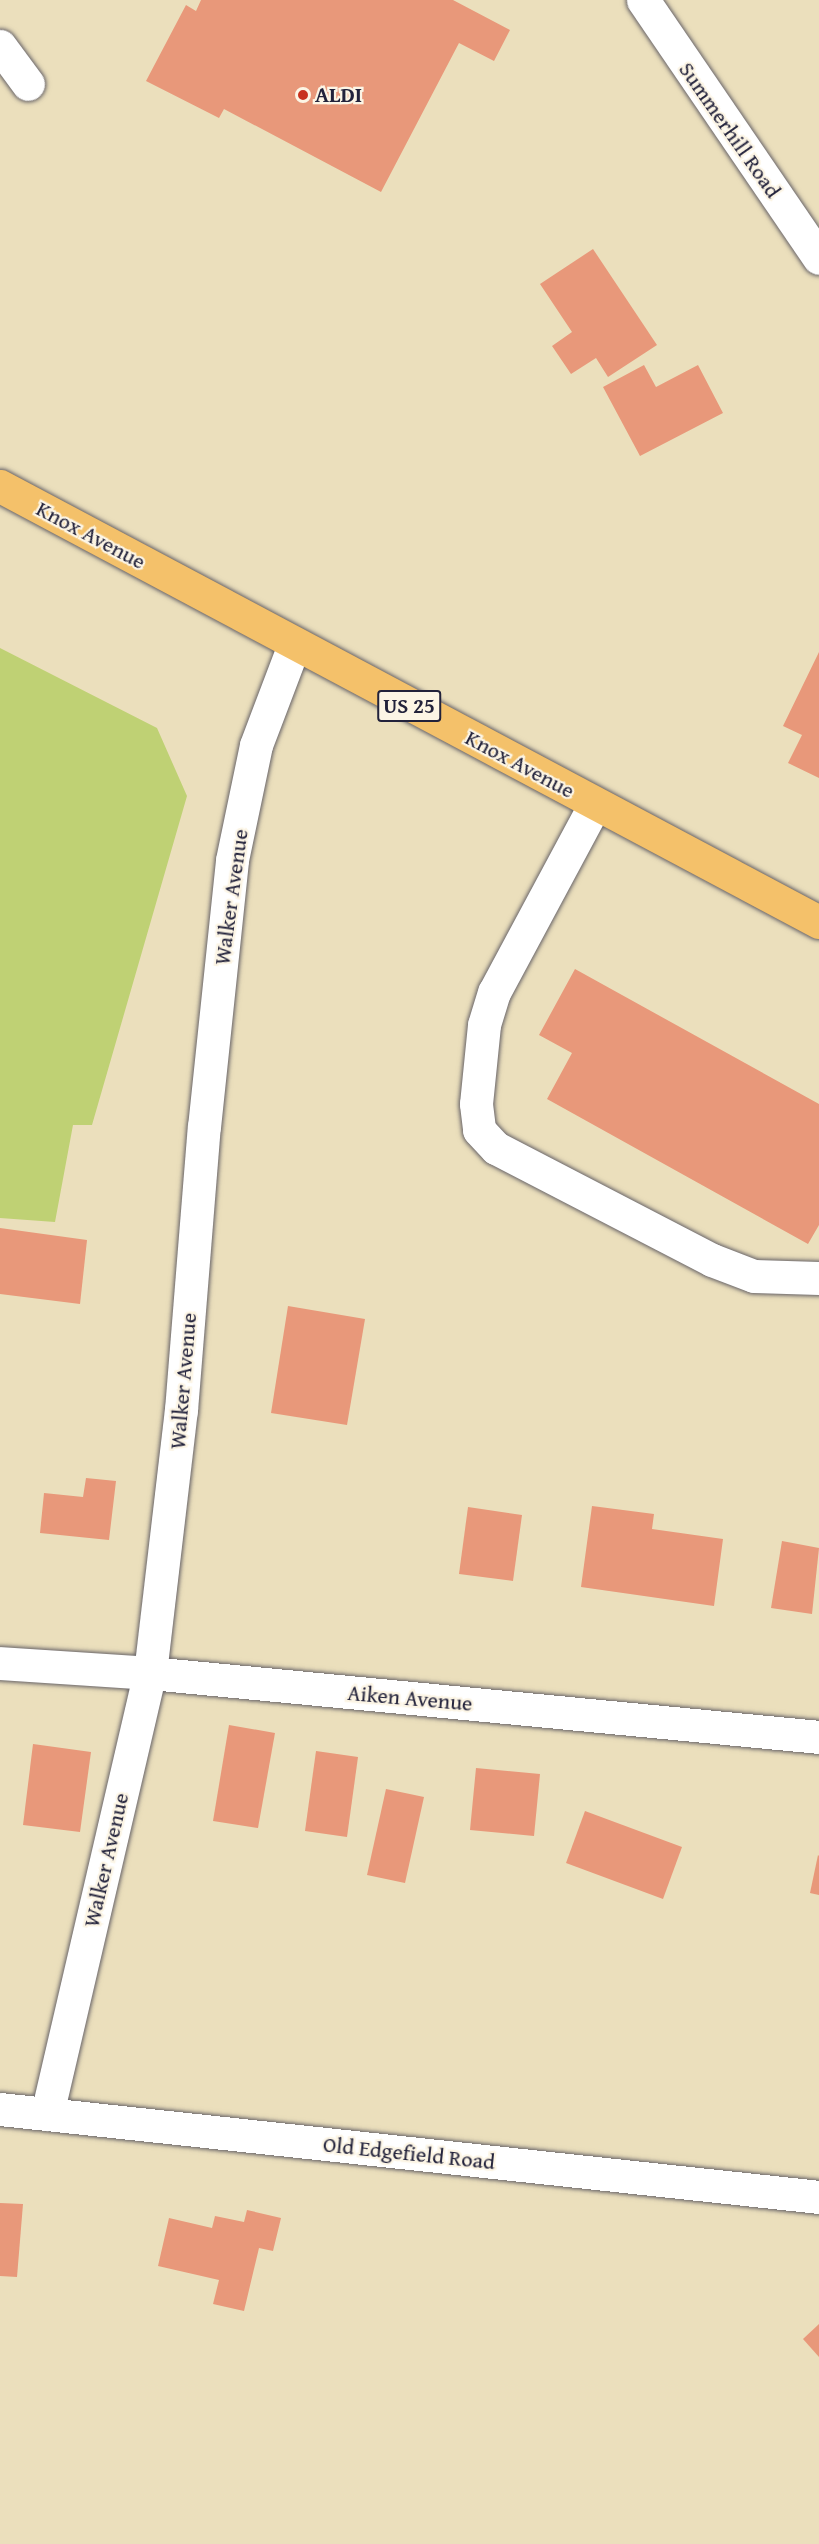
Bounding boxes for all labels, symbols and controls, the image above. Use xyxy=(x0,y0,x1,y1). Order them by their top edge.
street label: Summerhill Road xyxy=(673,57,787,203)
place label: ALDI xyxy=(315,82,362,108)
marker: ALDI xyxy=(296,88,310,102)
street label: Knox Avenue xyxy=(32,495,150,575)
road number: US 25 xyxy=(376,688,442,724)
street label: Knox Avenue xyxy=(461,724,579,804)
street label: Walker Avenue xyxy=(208,827,254,967)
street label: Walker Avenue xyxy=(164,1312,202,1450)
street label: Aiken Avenue xyxy=(346,1679,474,1717)
street label: Walker Avenue xyxy=(78,1790,134,1930)
street label: Old Edgefield Road xyxy=(322,2131,496,2175)

